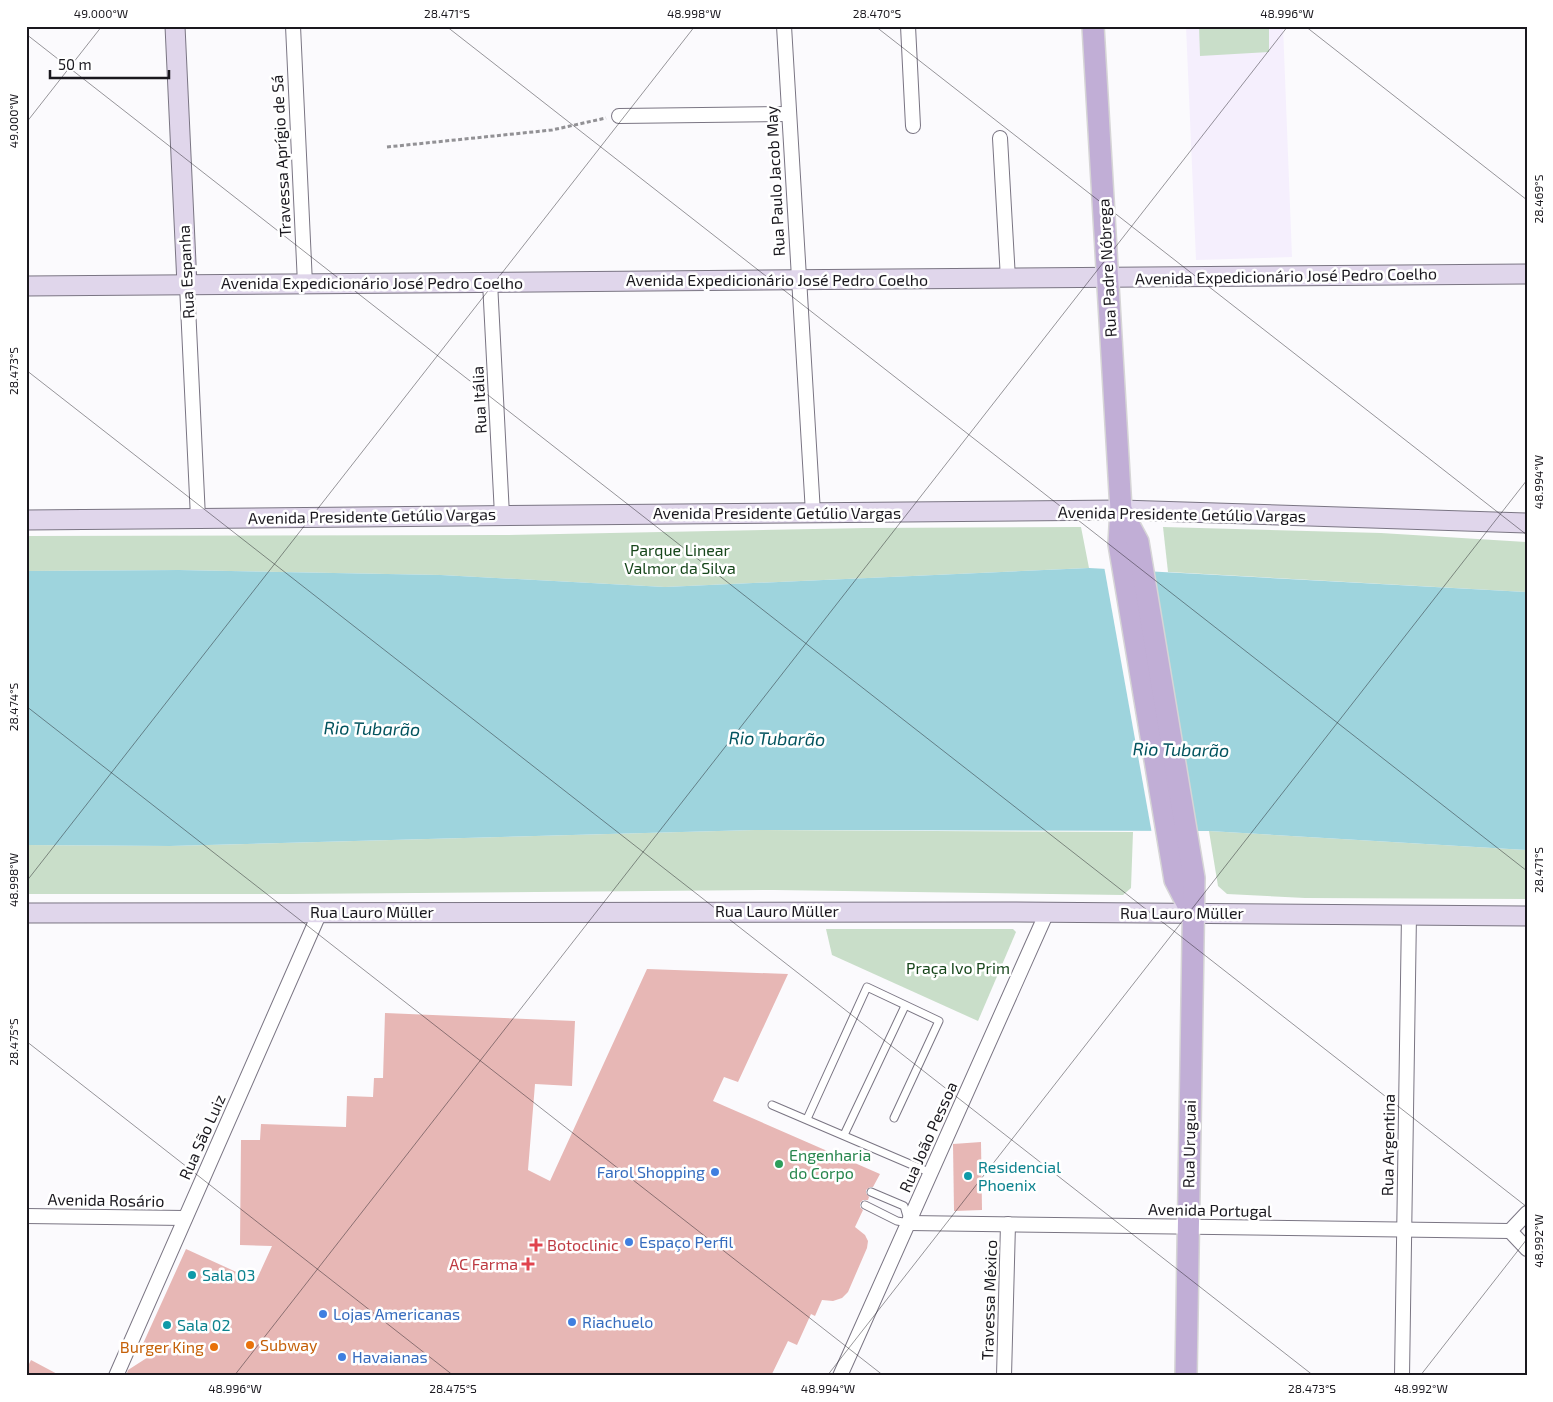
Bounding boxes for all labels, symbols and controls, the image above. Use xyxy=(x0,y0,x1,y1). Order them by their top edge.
text: 49.000°W xyxy=(74,6,128,20)
text: 28.471°S xyxy=(424,6,470,20)
text: 48.998°W xyxy=(667,6,721,20)
text: 28.470°S xyxy=(853,6,902,20)
text: 48.996°W xyxy=(1260,6,1314,20)
scale bar xyxy=(50,48,169,80)
text: 50 m xyxy=(58,55,92,73)
street label: Travessa Aprígio de Sá xyxy=(267,74,294,238)
text: 49.000°W xyxy=(6,94,20,148)
street label: Rua Paulo Jacob May xyxy=(761,105,788,257)
text: 28.469°S xyxy=(1531,174,1545,223)
street label: Rua Padre Nóbrega xyxy=(1093,198,1120,338)
street label: Rua Espanha xyxy=(174,225,197,319)
street label: Avenida Expedicionário José Pedro Coelho xyxy=(1135,263,1437,288)
street label: Avenida Expedicionário José Pedro Coelho xyxy=(626,270,928,289)
street label: Avenida Expedicionário José Pedro Coelho xyxy=(221,273,523,292)
text: 28.473°S xyxy=(6,347,20,395)
street label: Rua Itália xyxy=(467,366,490,434)
text: 48.994°W xyxy=(1531,455,1545,509)
street label: Avenida Presidente Getúlio Vargas xyxy=(1058,502,1306,525)
street label: Avenida Presidente Getúlio Vargas xyxy=(653,503,901,522)
street label: Avenida Presidente Getúlio Vargas xyxy=(248,504,496,527)
park label: Parque Linear Valmor da Silva xyxy=(624,540,736,577)
text: 28.474°S xyxy=(6,682,20,731)
water label: Rio Tubarão xyxy=(324,716,420,740)
water label: Rio Tubarão xyxy=(729,726,825,750)
water label: Rio Tubarão xyxy=(1133,737,1229,761)
text: 28.471°S xyxy=(1531,847,1545,893)
text: 48.998°W xyxy=(6,853,20,907)
street label: Rua Lauro Müller xyxy=(715,901,840,920)
street label: Rua Lauro Müller xyxy=(310,902,435,921)
street label: Rua Lauro Müller xyxy=(1120,903,1245,922)
park label: Praça Ivo Prim xyxy=(906,958,1010,978)
text: 28.475°S xyxy=(6,1018,20,1066)
street label: Rua João Pessoa xyxy=(895,1079,960,1195)
street label: Rua São Luiz xyxy=(174,1091,229,1182)
street label: Rua Argentina xyxy=(1377,1094,1398,1196)
street label: Rua Uruguai xyxy=(1178,1100,1199,1188)
place label: Engenharia do Corpo xyxy=(789,1145,871,1182)
place label: Residencial Phoenix xyxy=(978,1157,1061,1194)
marker: Engenharia do Corpo xyxy=(773,1158,785,1170)
place label: Farol Shopping xyxy=(597,1162,705,1181)
marker: Farol Shopping xyxy=(709,1166,721,1178)
marker: Residencial Phoenix xyxy=(962,1170,974,1182)
street label: Avenida Rosário xyxy=(48,1189,165,1210)
street label: Avenida Portugal xyxy=(1148,1199,1272,1220)
text: 48.992°W xyxy=(1531,1214,1545,1268)
place label: Espaço Perfil xyxy=(639,1232,734,1252)
place label: Botoclinic xyxy=(547,1235,619,1254)
marker: Espaço Perfil xyxy=(623,1236,635,1248)
marker: Botoclinic xyxy=(529,1238,543,1252)
street label: Travessa México xyxy=(977,1239,1000,1360)
place label: AC Farma xyxy=(449,1254,518,1273)
marker: AC Farma xyxy=(522,1258,534,1270)
place label: Sala 03 xyxy=(202,1265,255,1284)
marker: Sala 03 xyxy=(186,1269,198,1281)
place label: Lojas Americanas xyxy=(333,1304,460,1324)
marker: Lojas Americanas xyxy=(317,1308,329,1320)
place label: Riachuelo xyxy=(582,1312,653,1331)
place label: Sala 02 xyxy=(177,1315,231,1334)
marker: Riachuelo xyxy=(566,1316,578,1328)
marker: Sala 02 xyxy=(161,1319,173,1331)
place label: Subway xyxy=(260,1335,318,1354)
place label: Burger King xyxy=(120,1337,204,1356)
marker: Subway xyxy=(244,1339,256,1351)
marker: Burger King xyxy=(208,1341,220,1353)
place label: Havaianas xyxy=(352,1347,428,1366)
marker: Havaianas xyxy=(336,1351,348,1363)
text: 48.996°W xyxy=(208,1381,262,1395)
text: 28.475°S xyxy=(429,1381,477,1395)
text: 48.994°W xyxy=(801,1381,855,1395)
text: 28.473°S xyxy=(1288,1381,1336,1395)
text: 48.992°W xyxy=(1394,1381,1448,1395)

